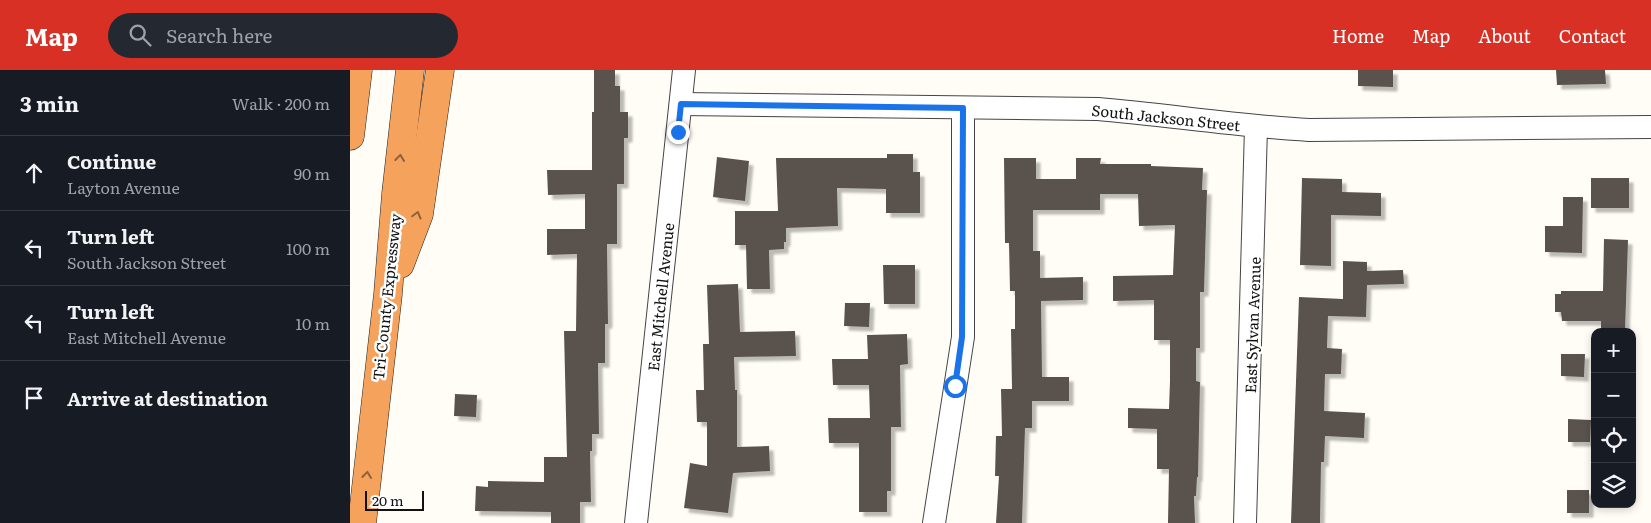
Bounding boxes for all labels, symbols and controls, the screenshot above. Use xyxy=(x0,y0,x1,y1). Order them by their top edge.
search box xyxy=(108,13,458,58)
text: Map xyxy=(25,18,78,53)
icon: search xyxy=(126,21,154,49)
text: Search here xyxy=(166,21,272,49)
text: Home xyxy=(1332,22,1384,49)
text: Map xyxy=(1412,22,1450,49)
text: About xyxy=(1478,22,1531,49)
text: Contact xyxy=(1559,22,1626,49)
text: 3 min xyxy=(20,87,79,118)
text: Walk · 200 m xyxy=(232,91,330,115)
street label: South Jackson Street xyxy=(1091,98,1241,136)
route end xyxy=(667,121,690,144)
text: Continue xyxy=(67,147,156,175)
one-way arrow xyxy=(394,154,405,162)
icon: ahead xyxy=(20,159,48,187)
text: 90 m xyxy=(294,161,330,185)
text: Layton Avenue xyxy=(67,175,180,199)
street label: Tri-County Expressway xyxy=(366,212,406,382)
one-way arrow xyxy=(412,212,422,220)
street label: East Mitchell Avenue xyxy=(641,221,679,372)
text: Turn left xyxy=(67,222,154,250)
icon: left xyxy=(20,234,48,262)
text: 100 m xyxy=(286,236,330,260)
text: South Jackson Street xyxy=(67,250,226,274)
street label: East Sylvan Avenue xyxy=(1238,256,1266,394)
text: Turn left xyxy=(67,297,154,325)
icon: left xyxy=(20,309,48,337)
text: 10 m xyxy=(296,311,330,335)
text: East Mitchell Avenue xyxy=(67,325,226,349)
map controls xyxy=(1591,328,1636,508)
button: + xyxy=(1591,328,1636,373)
button: − xyxy=(1591,373,1636,418)
route start xyxy=(944,375,967,398)
icon: arrive xyxy=(20,384,48,412)
text: Arrive at destination xyxy=(67,384,268,412)
button: locate xyxy=(1591,418,1636,463)
button: layers xyxy=(1591,463,1636,508)
one-way arrow xyxy=(361,470,372,478)
scale bar xyxy=(365,488,424,511)
text: 20 m xyxy=(372,490,404,510)

